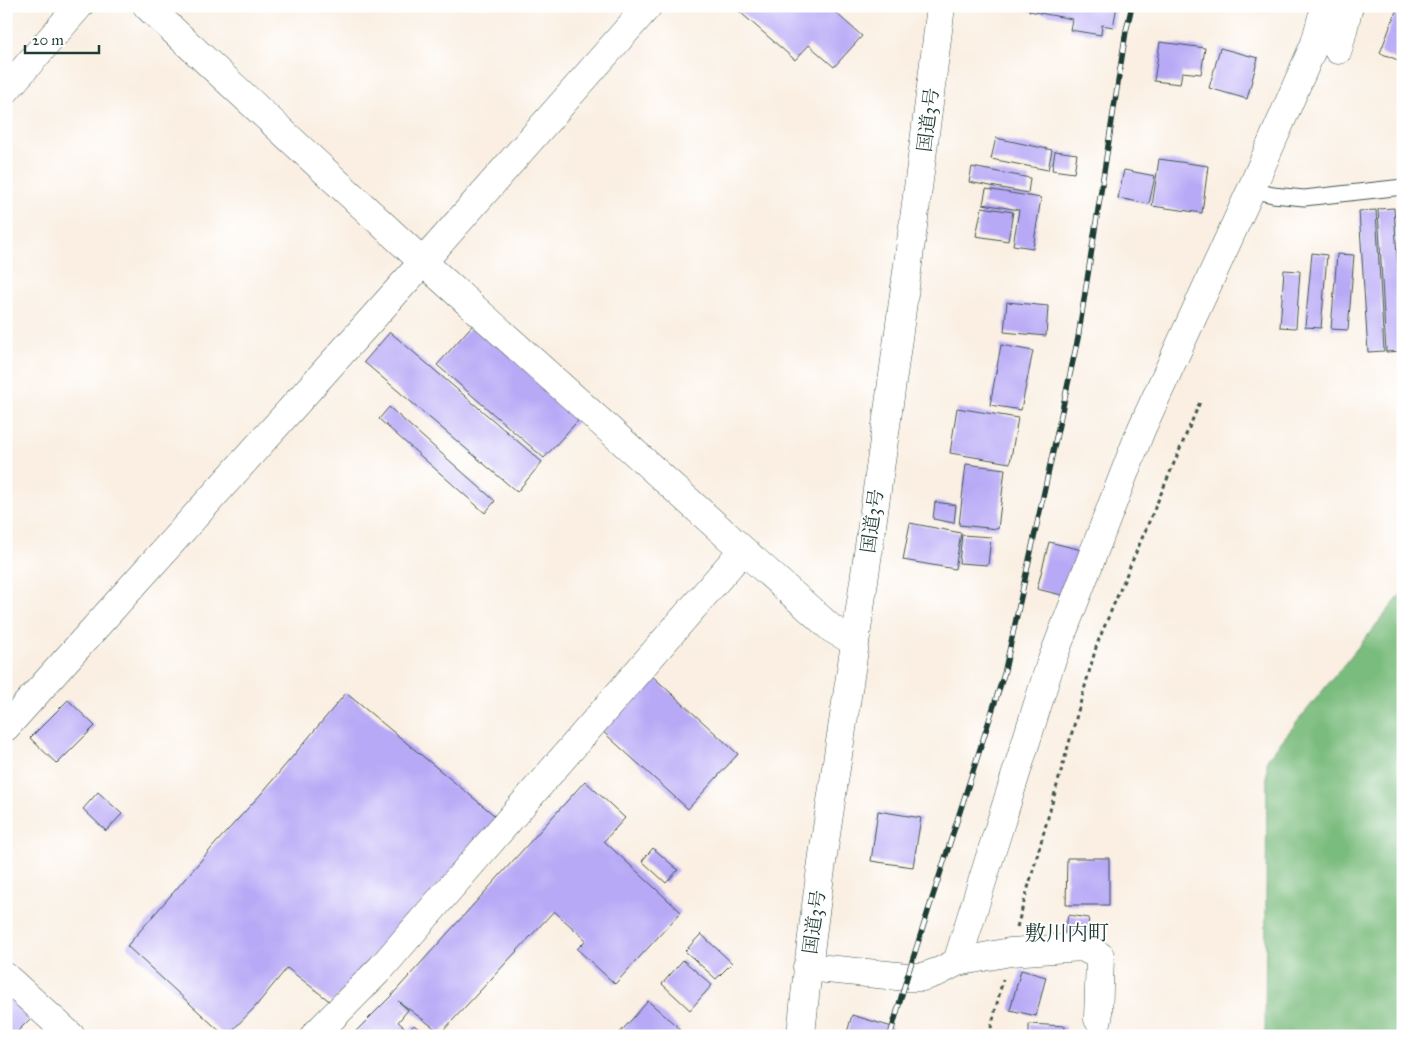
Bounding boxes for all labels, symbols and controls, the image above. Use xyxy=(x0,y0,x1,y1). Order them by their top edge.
scale bar xyxy=(25,22,99,54)
text: 20 m xyxy=(32,31,64,49)
street label: 国道3号 xyxy=(913,87,943,153)
street label: 国道3号 xyxy=(856,487,888,555)
street label: 国道3号 xyxy=(798,888,830,956)
district label: 敷川内町 xyxy=(1025,920,1109,946)

